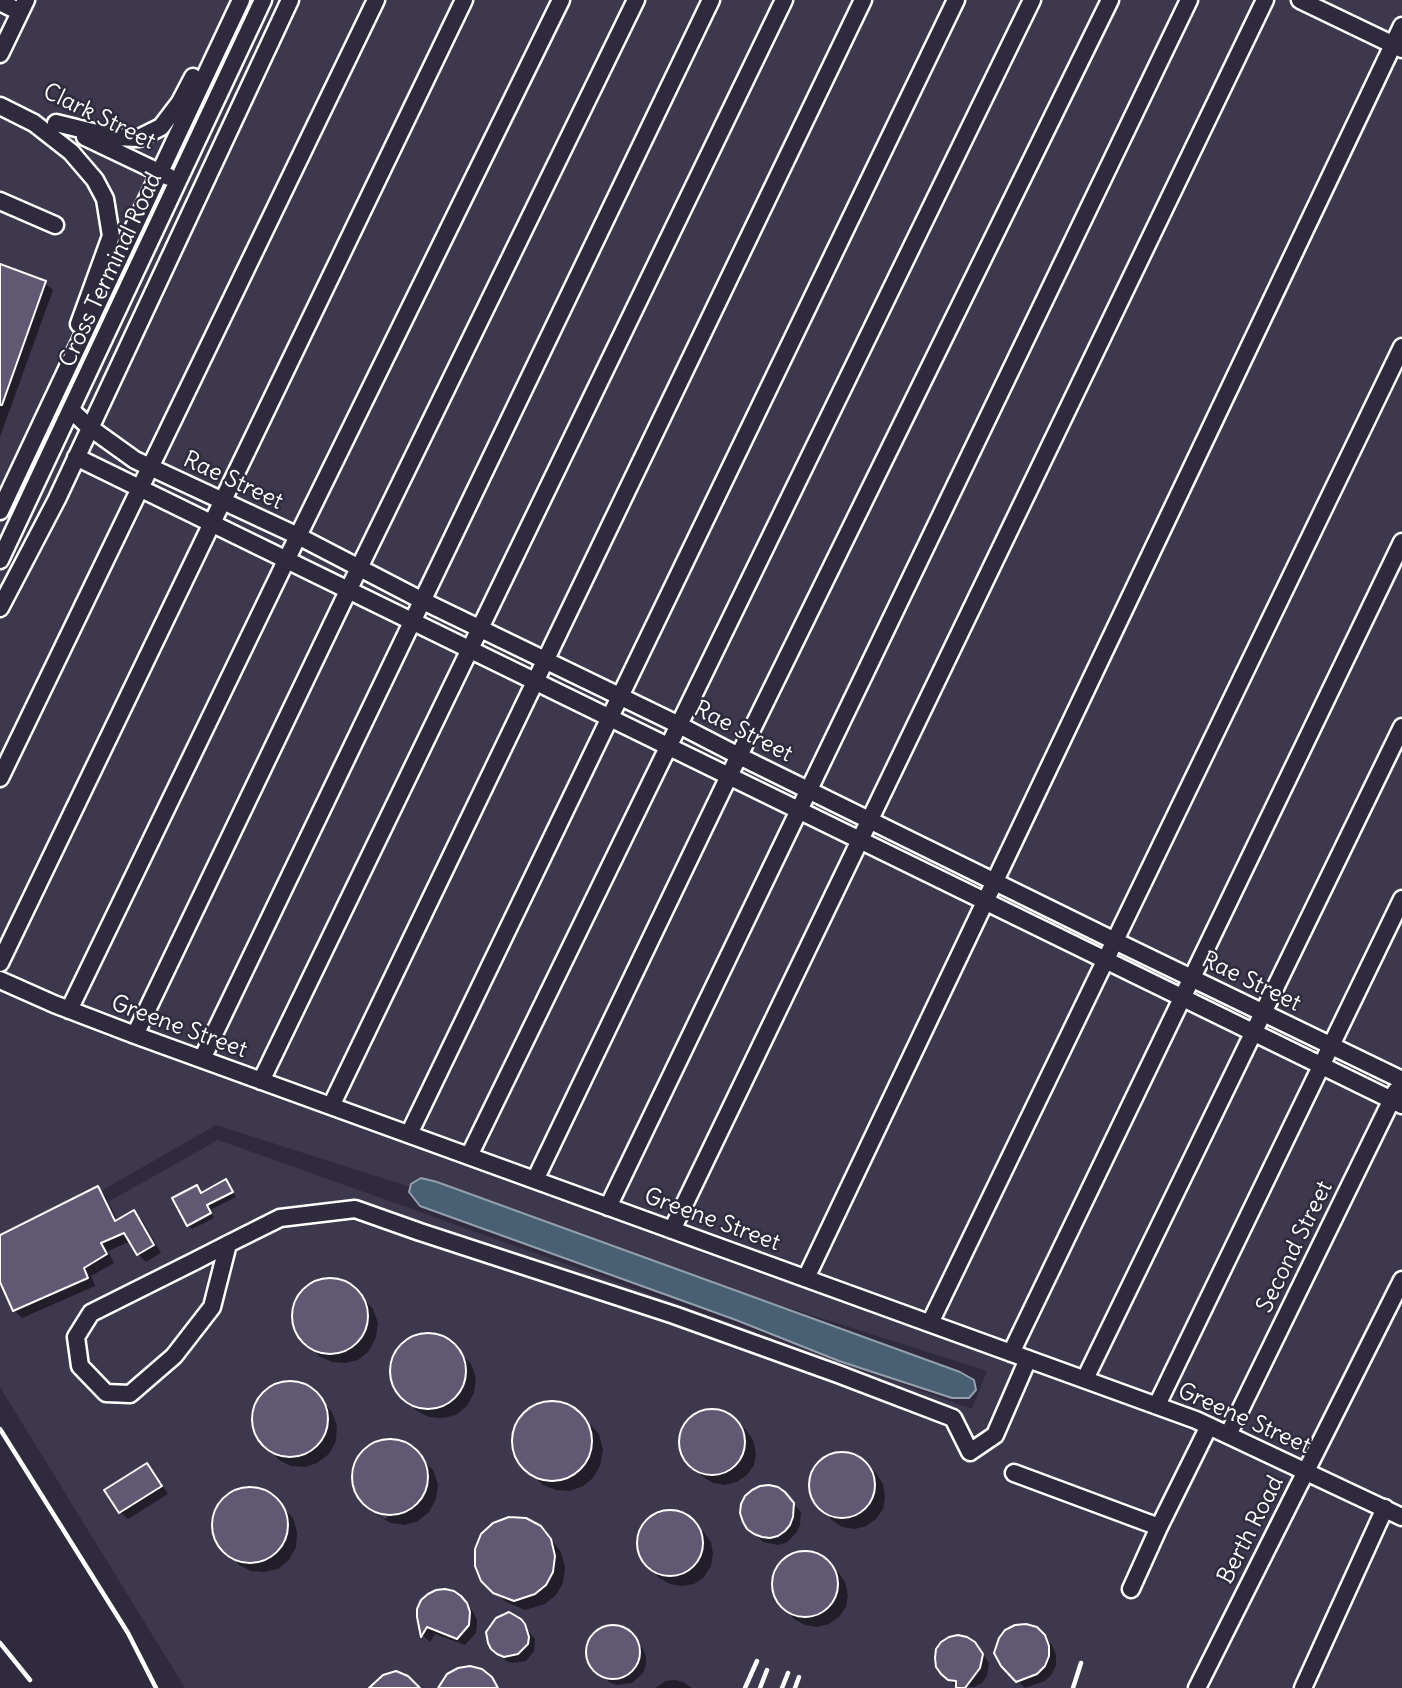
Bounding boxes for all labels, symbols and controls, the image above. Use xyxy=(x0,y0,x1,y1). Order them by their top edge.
street label: Clark Street xyxy=(38,78,160,156)
street label: Cross Terminal Road xyxy=(54,168,168,372)
street label: Rae Street xyxy=(179,446,287,516)
street label: Rae Street xyxy=(689,695,797,769)
street label: Rae Street xyxy=(1197,946,1305,1018)
street label: Greene Street xyxy=(107,990,251,1064)
street label: Second Street xyxy=(1251,1177,1339,1317)
street label: Greene Street xyxy=(640,1183,784,1257)
street label: Greene Street xyxy=(1173,1377,1315,1461)
street label: Berth Road xyxy=(1212,1471,1290,1589)

